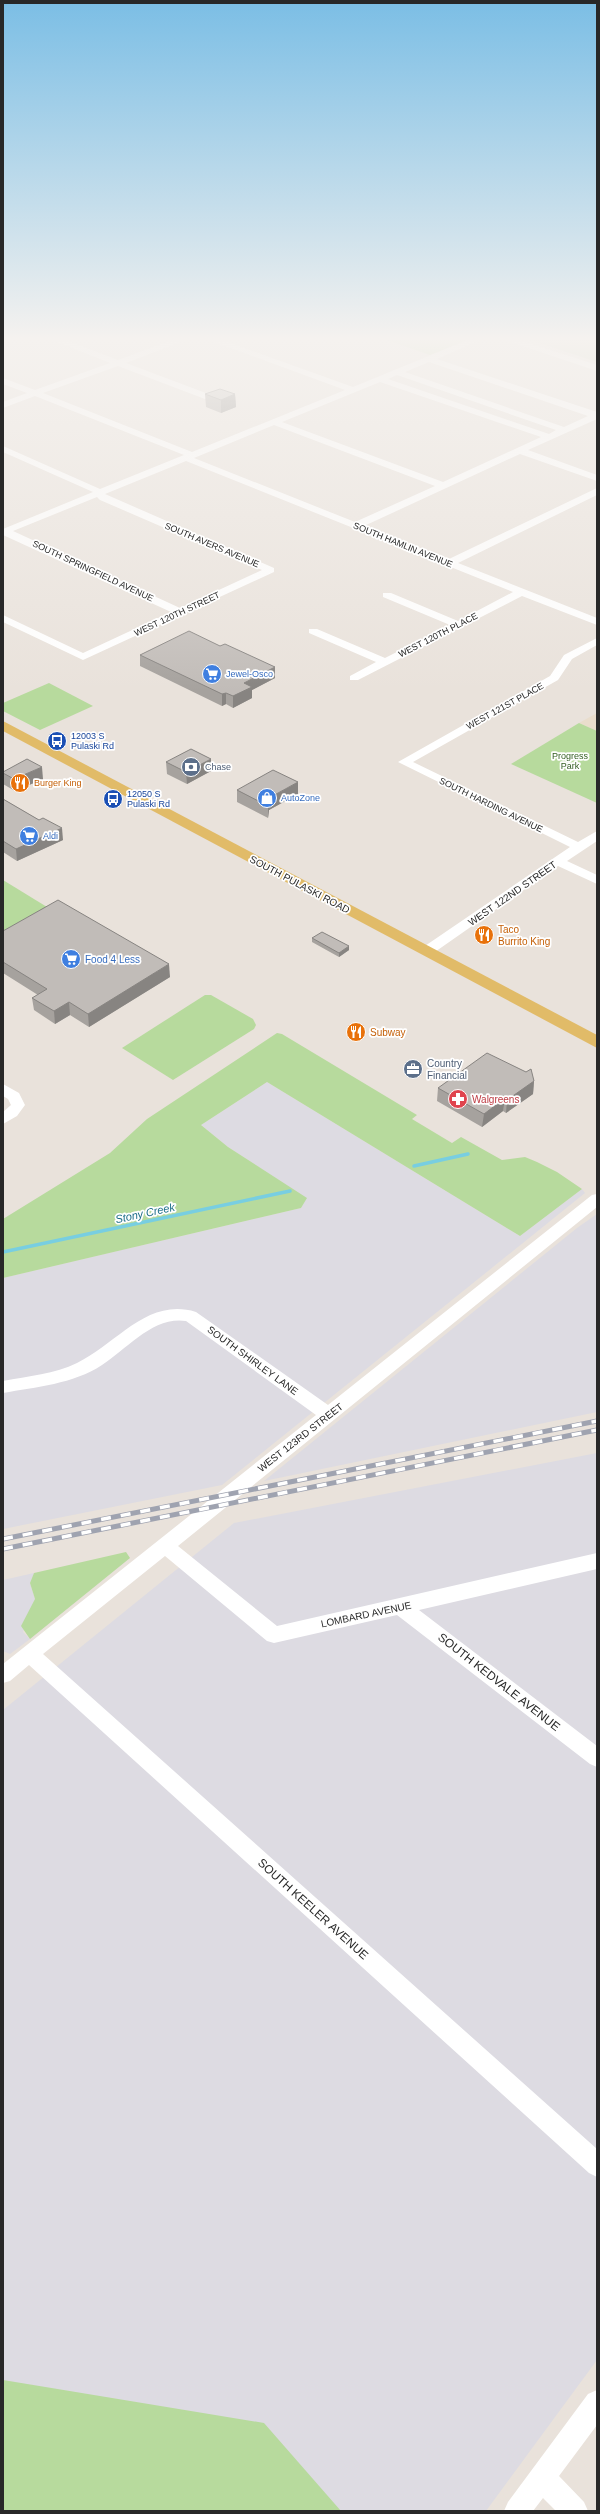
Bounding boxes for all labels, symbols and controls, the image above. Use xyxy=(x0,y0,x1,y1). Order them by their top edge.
street label: SOUTH HAMLIN AVENUE xyxy=(352,520,454,570)
street label: SOUTH AVERS AVENUE xyxy=(163,521,261,569)
street label: SOUTH SPRINGFIELD AVENUE xyxy=(31,538,155,604)
street label: WEST 120TH STREET xyxy=(133,590,222,638)
street label: WEST 120TH PLACE xyxy=(397,611,479,659)
supermarket icon: Jewel-Osco xyxy=(201,663,223,685)
place label: Jewel-Osco xyxy=(226,669,273,679)
street label: WEST 121ST PLACE xyxy=(465,681,545,731)
bus stop icon: 12003 S Pulaski Rd xyxy=(46,730,68,752)
place label: 12003 S Pulaski Rd xyxy=(71,731,114,751)
park label: Progress Park xyxy=(552,751,589,771)
bank icon: Chase xyxy=(180,756,202,778)
place label: Chase xyxy=(205,762,231,772)
restaurant icon: Burger King xyxy=(9,772,31,794)
street label: SOUTH HARDING AVENUE xyxy=(438,776,544,834)
place label: Burger King xyxy=(34,778,82,788)
shop icon: AutoZone xyxy=(256,787,278,809)
bus stop icon: 12050 S Pulaski Rd xyxy=(102,788,124,810)
place label: 12050 S Pulaski Rd xyxy=(127,789,170,809)
place label: AutoZone xyxy=(281,793,320,803)
supermarket icon: Aldi xyxy=(18,825,40,847)
place label: Aldi xyxy=(43,831,58,841)
street label: SOUTH PULASKI ROAD xyxy=(248,853,352,916)
street label: WEST 122ND STREET xyxy=(466,859,558,928)
restaurant icon: Taco Burrito King xyxy=(473,924,495,946)
place label: Taco Burrito King xyxy=(498,924,550,947)
supermarket icon: Food 4 Less xyxy=(60,948,82,970)
place label: Food 4 Less xyxy=(85,954,140,965)
restaurant icon: Subway xyxy=(345,1021,367,1043)
place label: Subway xyxy=(370,1027,406,1038)
office icon: Country Financial xyxy=(402,1058,424,1080)
place label: Country Financial xyxy=(427,1058,467,1081)
pharmacy icon: Walgreens xyxy=(447,1088,469,1110)
place label: Walgreens xyxy=(472,1094,519,1105)
water label: Stony Creek xyxy=(114,1201,176,1225)
street label: SOUTH SHIRLEY LANE xyxy=(205,1324,300,1397)
street label: WEST 123RD STREET xyxy=(256,1401,345,1474)
street label: LOMBARD AVENUE xyxy=(320,1599,413,1629)
street label: SOUTH KEDVALE AVENUE xyxy=(435,1630,563,1734)
street label: SOUTH KEELER AVENUE xyxy=(255,1856,371,1962)

